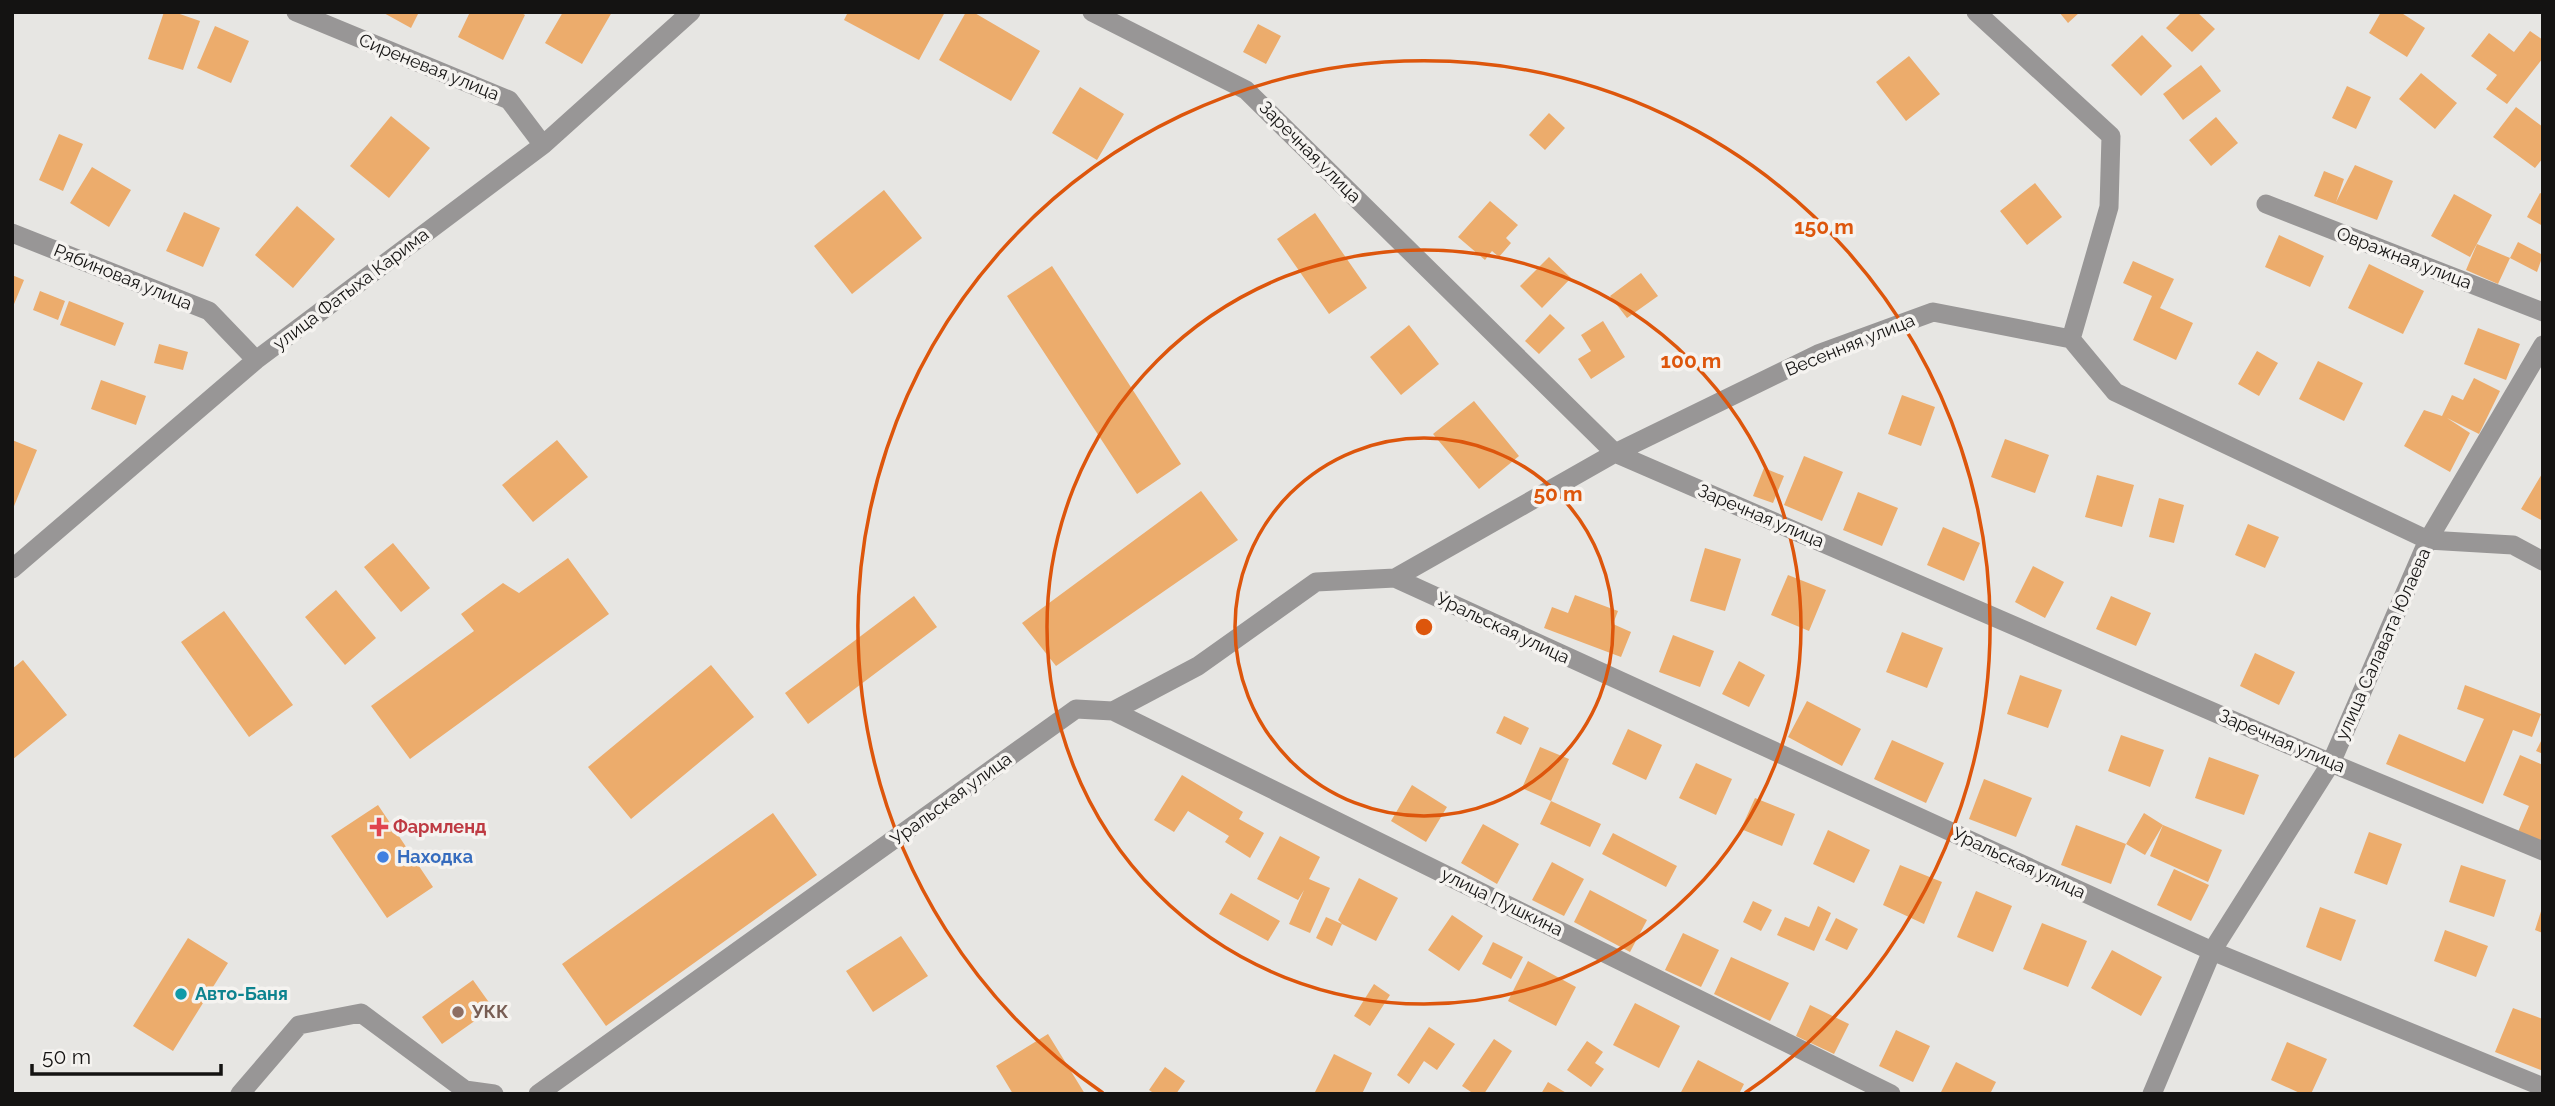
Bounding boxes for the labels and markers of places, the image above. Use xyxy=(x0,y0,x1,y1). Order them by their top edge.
centre of rings xyxy=(1412,615,1436,639)
place label: Фармленд xyxy=(393,816,486,837)
marker: Фармленд xyxy=(371,819,387,835)
place label: Находка xyxy=(397,846,473,867)
marker: Находка xyxy=(375,849,391,865)
place label: Авто-Баня xyxy=(195,983,288,1004)
marker: Авто-Баня xyxy=(173,986,189,1002)
place label: УКК xyxy=(471,1001,509,1022)
marker: УКК xyxy=(450,1004,466,1020)

